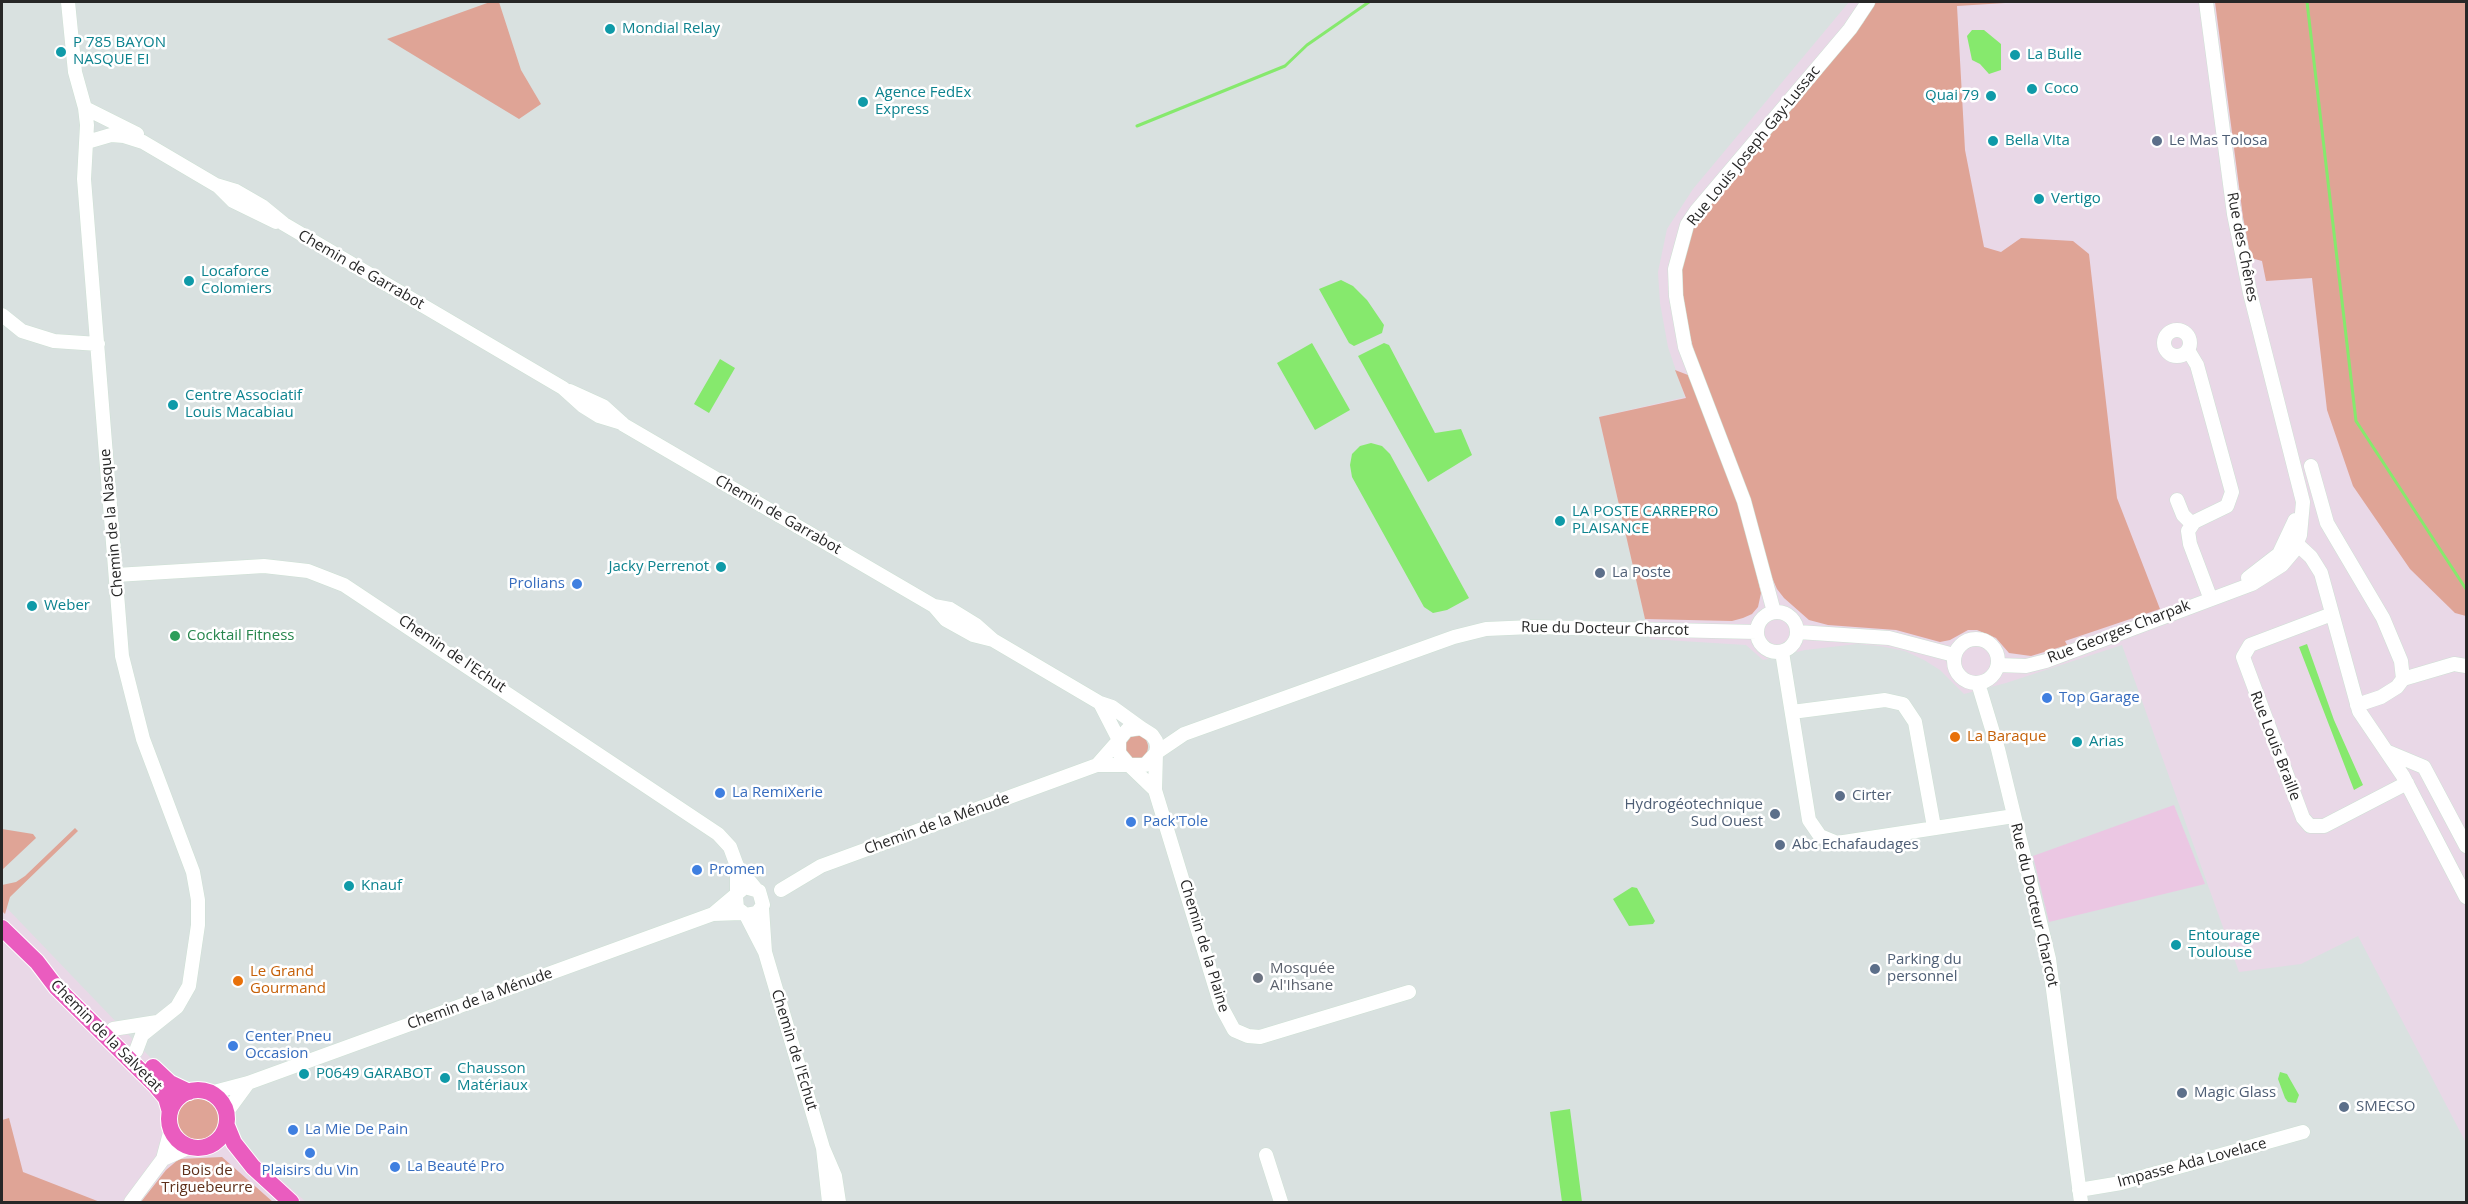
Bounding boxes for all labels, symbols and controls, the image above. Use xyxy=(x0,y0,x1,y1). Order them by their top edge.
place label: Mondial Relay xyxy=(622,20,720,38)
marker: Mondial Relay xyxy=(603,22,617,36)
place label: P 785 BAYON NASQUE EI xyxy=(73,34,166,69)
marker: P 785 BAYON NASQUE EI xyxy=(54,45,68,59)
place label: La Bulle xyxy=(2027,46,2082,64)
marker: La Bulle xyxy=(2008,48,2022,62)
street label: Rue Louis Joseph Gay-Lussac xyxy=(1684,62,1824,230)
place label: Coco xyxy=(2044,80,2079,98)
marker: Coco xyxy=(2025,82,2039,96)
place label: Agence FedEx Express xyxy=(875,84,971,119)
place label: Quai 79 xyxy=(1925,87,1979,105)
marker: Quai 79 xyxy=(1984,89,1998,103)
marker: Agence FedEx Express xyxy=(856,95,870,109)
place label: Bella VIta xyxy=(2005,132,2070,150)
place label: Le Mas Tolosa xyxy=(2169,132,2268,150)
marker: Bella VIta xyxy=(1986,134,2000,148)
marker: Le Mas Tolosa xyxy=(2150,134,2164,148)
place label: Vertigo xyxy=(2051,190,2101,208)
street label: Rue des Chênes xyxy=(2223,191,2261,303)
marker: Vertigo xyxy=(2032,192,2046,206)
street label: Chemin de Garrabot xyxy=(295,227,427,313)
place label: Locaforce Colomiers xyxy=(201,263,272,298)
marker: Locaforce Colomiers xyxy=(182,274,196,288)
place label: Centre Associatif Louis Macabiau xyxy=(185,387,302,422)
marker: Centre Associatif Louis Macabiau xyxy=(166,398,180,412)
street label: Chemin de la Nasque xyxy=(97,448,127,598)
street label: Chemin de Garrabot xyxy=(712,472,844,558)
place label: LA POSTE CARREPRO PLAISANCE xyxy=(1572,503,1718,538)
marker: LA POSTE CARREPRO PLAISANCE xyxy=(1553,514,1567,528)
place label: Jacky Perrenot xyxy=(608,558,709,576)
marker: Jacky Perrenot xyxy=(714,560,728,574)
place label: La Poste xyxy=(1612,564,1671,582)
marker: La Poste xyxy=(1593,566,1607,580)
place label: Prolians xyxy=(509,575,565,593)
marker: Prolians xyxy=(570,577,584,591)
street label: Rue Georges Charpak xyxy=(2045,596,2193,668)
place label: Weber xyxy=(44,597,90,615)
marker: Weber xyxy=(25,599,39,613)
street label: Chemin de l'Echut xyxy=(395,611,509,697)
street label: Rue du Docteur Charcot xyxy=(1521,619,1689,639)
place label: Cocktail Fitness xyxy=(187,627,294,645)
marker: Cocktail Fitness xyxy=(168,629,182,643)
place label: Top Garage xyxy=(2059,689,2140,707)
street label: Rue Louis Braille xyxy=(2246,689,2304,803)
marker: Top Garage xyxy=(2040,691,2054,705)
place label: La Baraque xyxy=(1967,728,2046,746)
marker: La Baraque xyxy=(1948,730,1962,744)
place label: Arias xyxy=(2089,733,2124,751)
marker: Arias xyxy=(2070,735,2084,749)
place label: La RemiXerie xyxy=(732,784,823,802)
marker: La RemiXerie xyxy=(713,786,727,800)
place label: Cirter xyxy=(1852,787,1891,805)
street label: Chemin de la Ménude xyxy=(862,789,1012,859)
marker: Cirter xyxy=(1833,789,1847,803)
place label: Hydrogéotechnique Sud Ouest xyxy=(1625,796,1763,831)
marker: Hydrogéotechnique Sud Ouest xyxy=(1768,807,1782,821)
place label: Pack'Tole xyxy=(1143,813,1208,831)
marker: Pack'Tole xyxy=(1124,815,1138,829)
street label: Rue du Docteur Charcot xyxy=(2006,821,2062,989)
place label: Abc Echafaudages xyxy=(1792,836,1919,854)
marker: Abc Echafaudages xyxy=(1773,838,1787,852)
place label: Promen xyxy=(709,861,765,879)
marker: Promen xyxy=(690,863,704,877)
place label: Knauf xyxy=(361,877,402,895)
street label: Chemin de la Plaine xyxy=(1175,877,1233,1015)
marker: Knauf xyxy=(342,879,356,893)
place label: Entourage Toulouse xyxy=(2188,927,2260,962)
marker: Entourage Toulouse xyxy=(2169,938,2183,952)
place label: Parking du personnel xyxy=(1887,951,1962,986)
place label: Mosquée Al'Ihsane xyxy=(1270,960,1335,995)
marker: Parking du personnel xyxy=(1868,962,1882,976)
place label: Le Grand Gourmand xyxy=(250,963,326,998)
street label: Chemin de la Ménude xyxy=(405,964,555,1034)
marker: Mosquée Al'Ihsane xyxy=(1251,971,1265,985)
marker: Le Grand Gourmand xyxy=(231,974,245,988)
street label: Chemin de la Salvetat xyxy=(46,976,166,1096)
street label: Chemin de l'Echut xyxy=(767,987,821,1113)
place label: Center Pneu Occasion xyxy=(245,1028,332,1063)
marker: Center Pneu Occasion xyxy=(226,1039,240,1053)
place label: Chausson Matériaux xyxy=(457,1060,528,1095)
place label: P0649 GARABOT xyxy=(316,1065,432,1083)
marker: P0649 GARABOT xyxy=(297,1067,311,1081)
marker: Chausson Matériaux xyxy=(438,1071,452,1085)
place label: Magic Glass xyxy=(2194,1084,2276,1102)
marker: Magic Glass xyxy=(2175,1086,2189,1100)
place label: SMECSO xyxy=(2356,1098,2415,1116)
marker: SMECSO xyxy=(2337,1100,2351,1114)
place label: La Mie De Pain xyxy=(305,1121,408,1139)
marker: La Mie De Pain xyxy=(286,1123,300,1137)
street label: Impasse Ada Lovelace xyxy=(2115,1134,2269,1192)
marker: Plaisirs du Vin xyxy=(303,1146,317,1160)
place label: La Beauté Pro xyxy=(407,1158,505,1176)
marker: La Beauté Pro xyxy=(388,1160,402,1174)
park label: Bois de Triguebeurre xyxy=(161,1162,253,1197)
place label: Plaisirs du Vin xyxy=(261,1162,359,1180)

